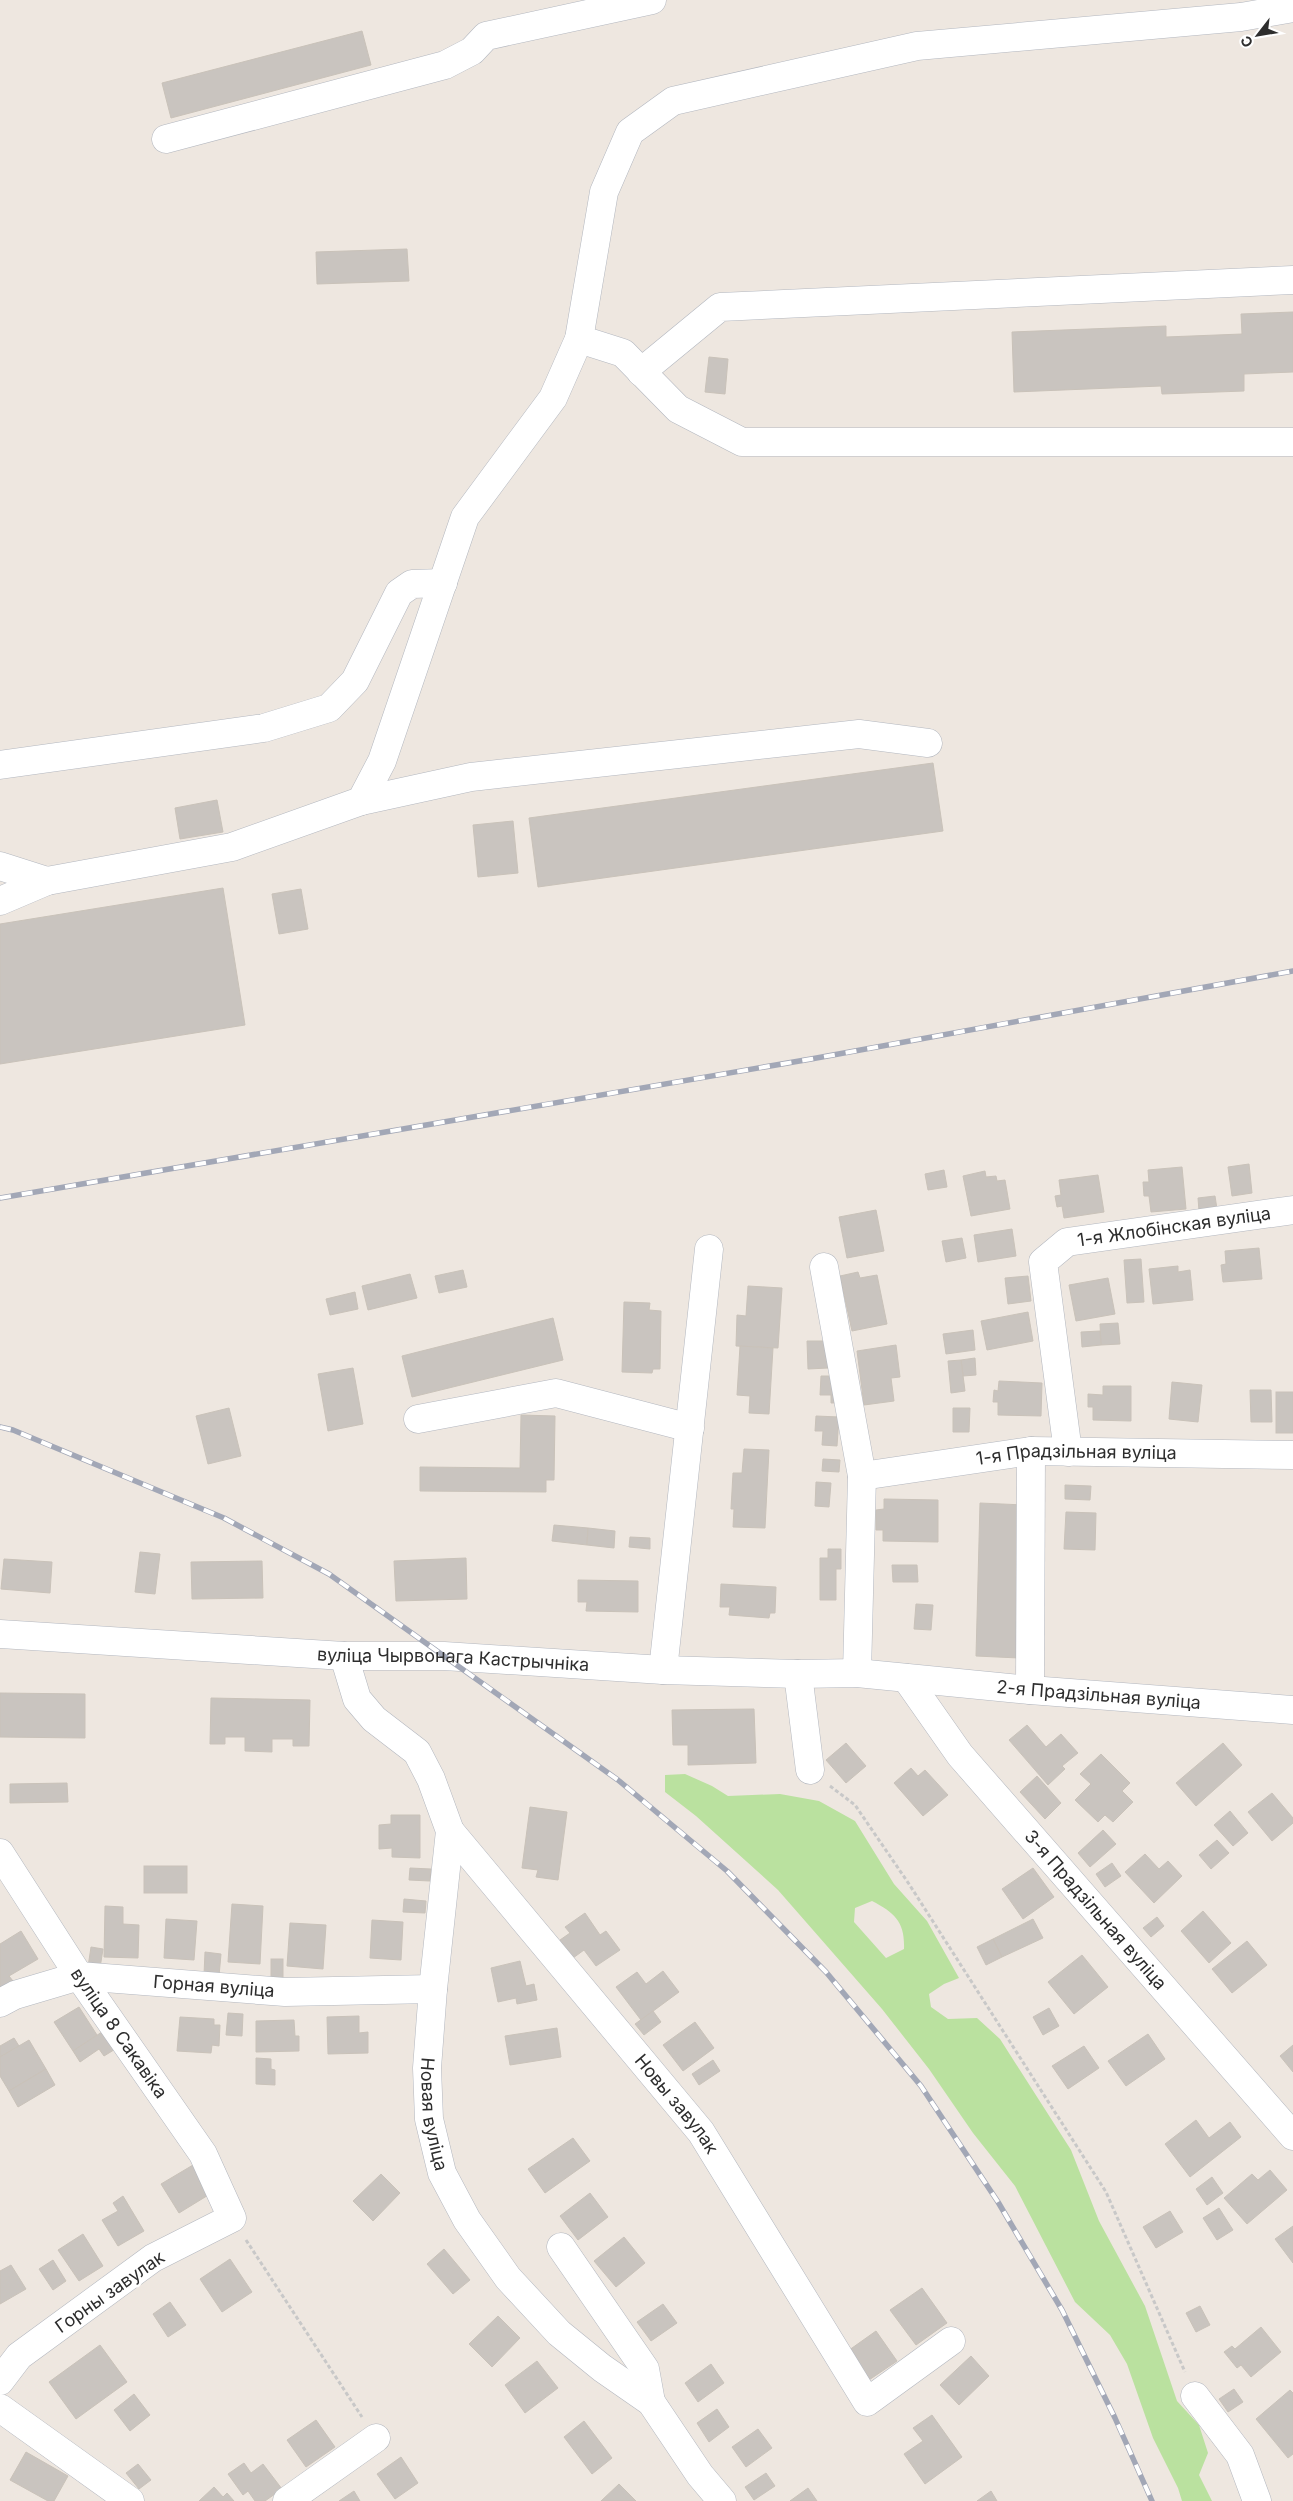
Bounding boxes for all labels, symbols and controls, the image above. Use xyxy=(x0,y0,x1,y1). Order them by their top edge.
north arrow xyxy=(1233,10,1283,60)
text: С xyxy=(1236,33,1256,51)
street label: 1-я Жлобінская вуліца xyxy=(1076,1202,1272,1250)
street label: 1-я Прадзільная вуліца xyxy=(975,1440,1177,1469)
street label: вуліца Чырвонага Кастрычніка xyxy=(316,1643,590,1675)
street label: 2-я Прадзільная вуліца xyxy=(996,1676,1202,1713)
street label: 3-я Прадзільная вуліца xyxy=(1021,1826,1171,1994)
street label: вуліца 8 Сакавіка xyxy=(67,1964,172,2102)
street label: Горная вуліца xyxy=(152,1971,275,2001)
street label: Новы завулак xyxy=(631,2050,723,2158)
street label: Новая вуліца xyxy=(417,2057,452,2173)
street label: Горны завулак xyxy=(51,2246,169,2337)

